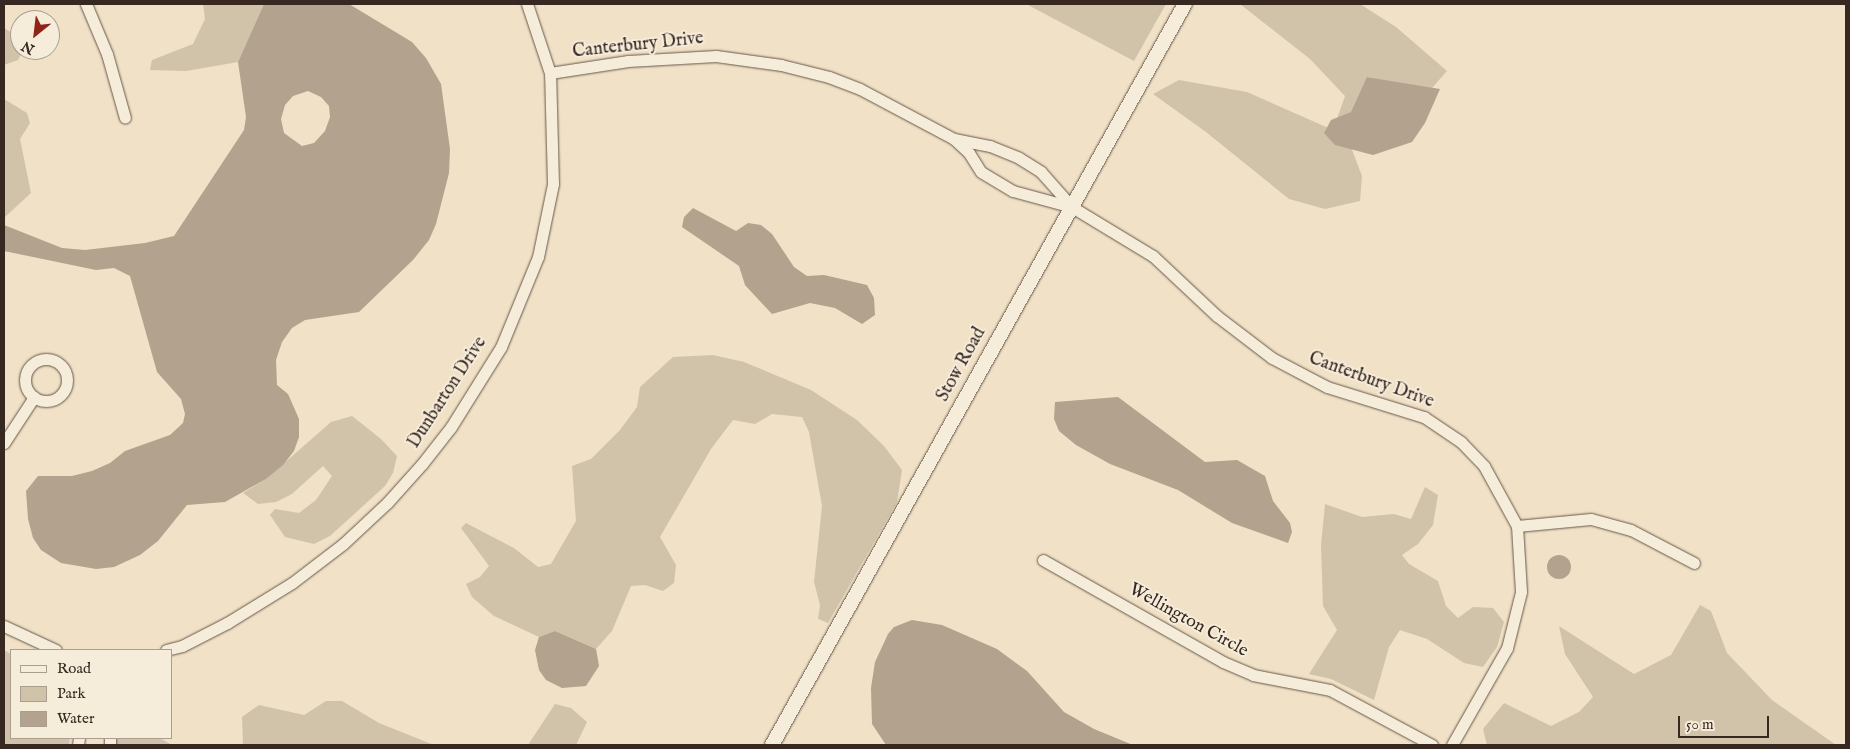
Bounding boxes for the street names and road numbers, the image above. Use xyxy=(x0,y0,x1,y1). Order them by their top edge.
street label: Canterbury Drive xyxy=(572,28,704,64)
street label: Stow Road xyxy=(933,324,991,406)
street label: Dunbarton Drive xyxy=(404,333,492,453)
street label: Canterbury Drive xyxy=(1306,348,1436,414)
street label: Wellington Circle xyxy=(1125,579,1251,663)

